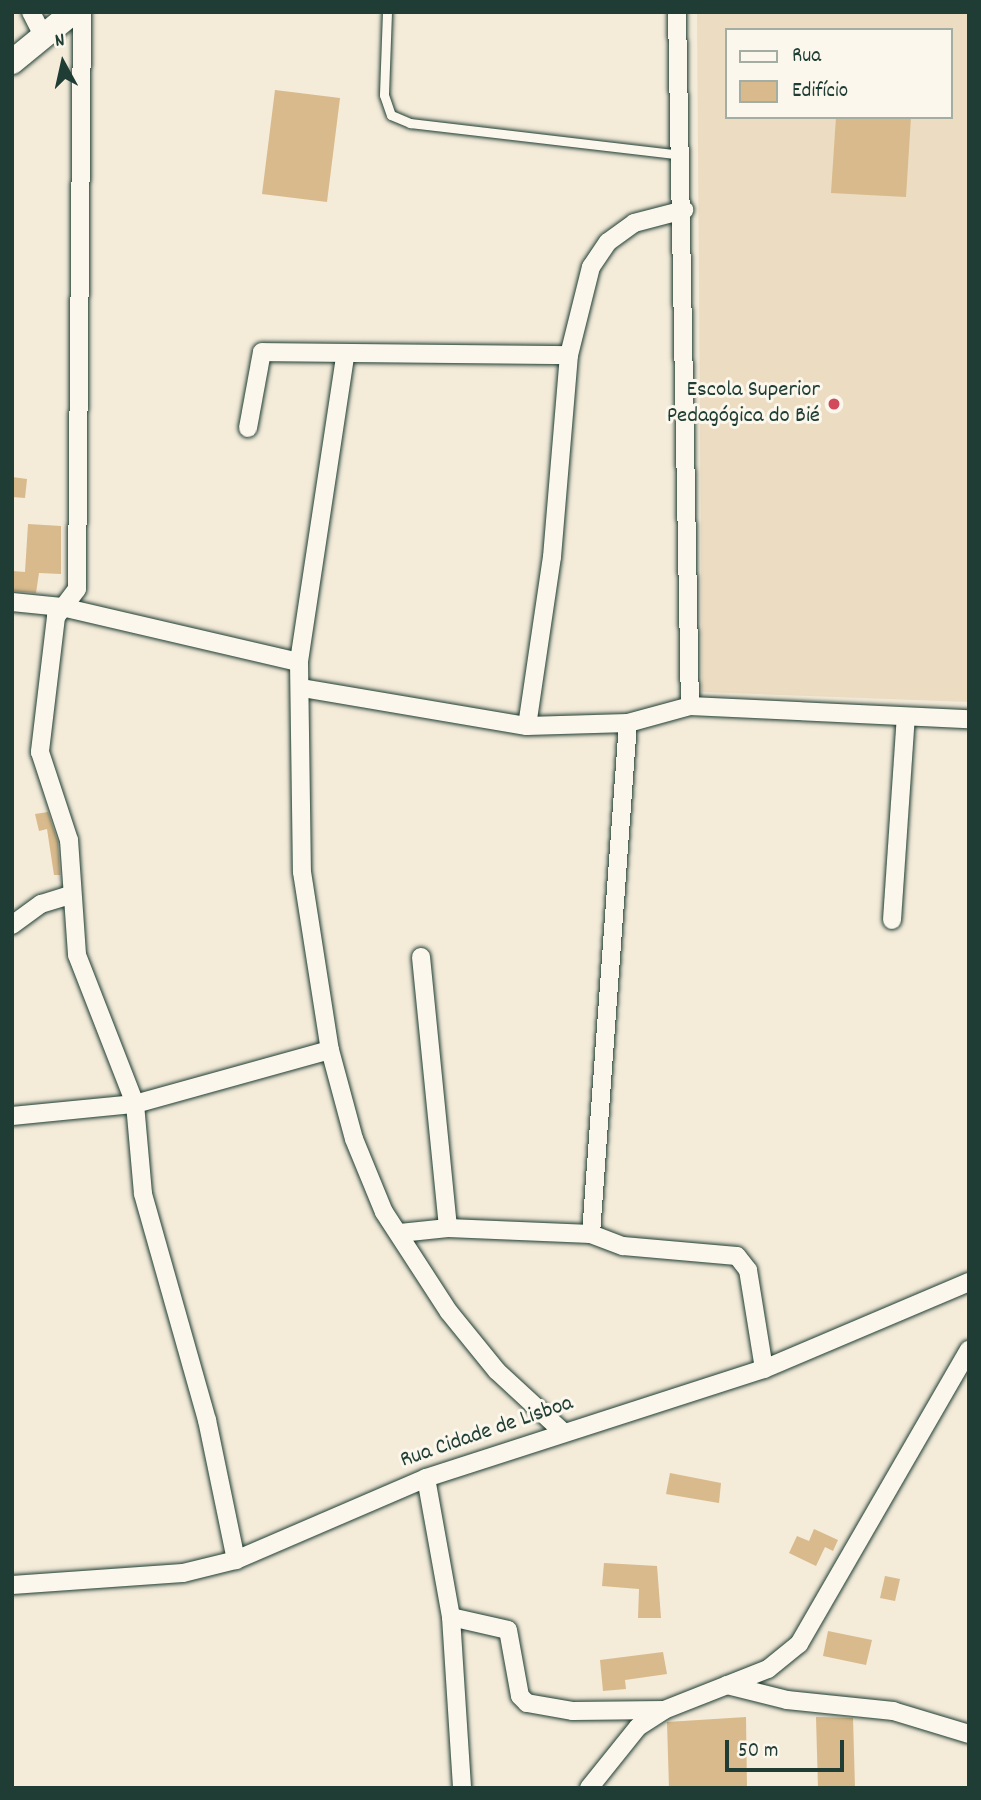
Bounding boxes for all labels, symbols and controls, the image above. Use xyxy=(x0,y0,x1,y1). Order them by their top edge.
north arrow xyxy=(28,28,98,98)
text: N xyxy=(53,28,67,56)
legend xyxy=(726,28,953,119)
text: Rua xyxy=(792,42,821,72)
text: Edifício xyxy=(792,77,848,107)
place label: Escola Superior Pedagógica do Bié xyxy=(667,377,820,431)
marker: Escola Superior Pedagógica do Bié xyxy=(826,396,842,412)
street label: Rua Cidade de Lisboa xyxy=(397,1390,577,1476)
scale bar xyxy=(729,1727,848,1771)
text: 50 m xyxy=(738,1737,778,1767)

